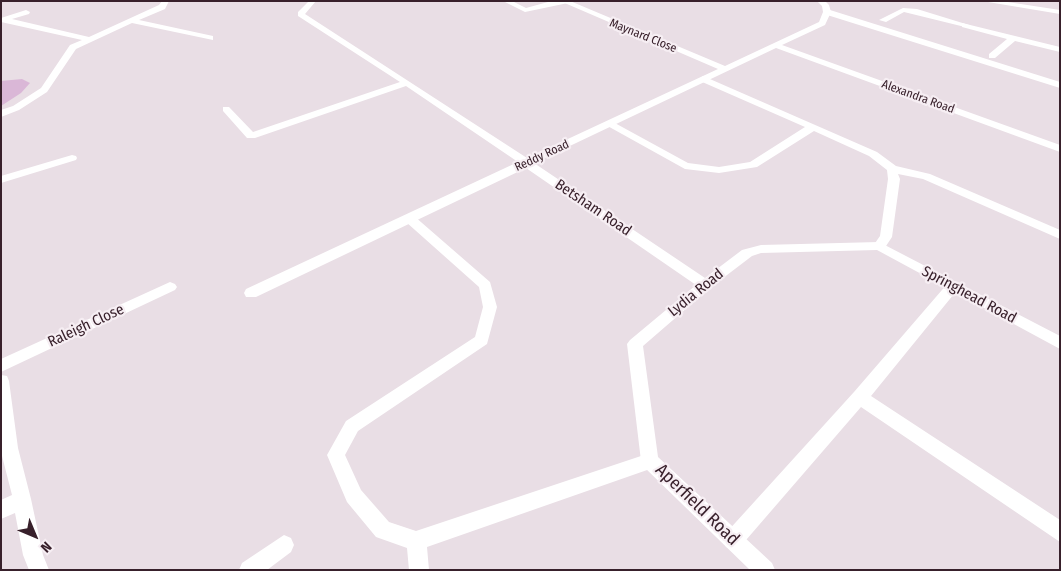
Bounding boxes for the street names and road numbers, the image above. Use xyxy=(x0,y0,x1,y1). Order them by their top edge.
street label: Maynard Close xyxy=(607,16,679,56)
street label: Alexandra Road xyxy=(880,77,956,117)
street label: Reddy Road xyxy=(513,137,571,175)
street label: Betsham Road xyxy=(551,176,635,240)
street label: Springhead Road xyxy=(919,263,1019,327)
street label: Lydia Road xyxy=(665,265,727,321)
street label: Raleigh Close xyxy=(45,301,127,351)
street label: Aperfield Road xyxy=(651,460,743,550)

